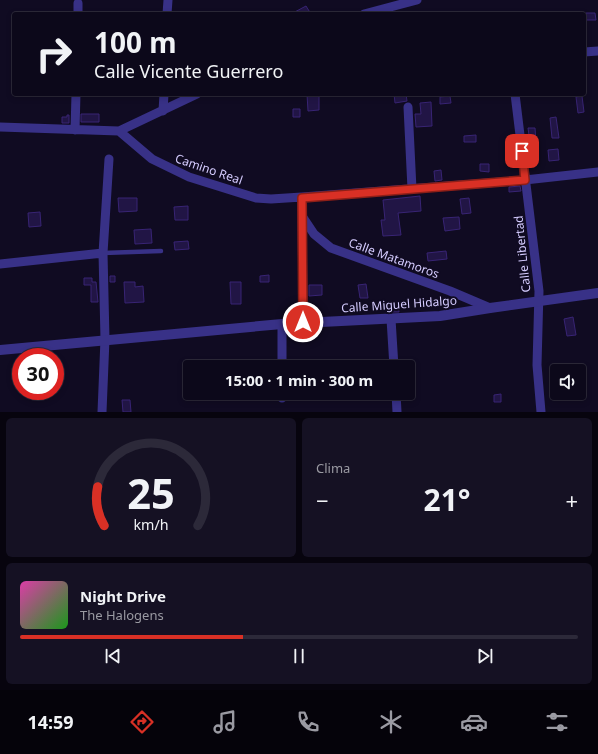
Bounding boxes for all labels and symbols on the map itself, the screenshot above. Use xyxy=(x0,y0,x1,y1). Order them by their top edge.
pin xyxy=(505,134,539,168)
street label: Camino Real xyxy=(173,149,245,189)
street label: Calle Libertad xyxy=(510,215,534,293)
street label: Calle Matamoros xyxy=(346,234,442,282)
street label: Calle Miguel Hidalgo xyxy=(341,291,457,317)
position arrow xyxy=(282,301,324,343)
speed limit sign: 30 xyxy=(12,348,64,400)

